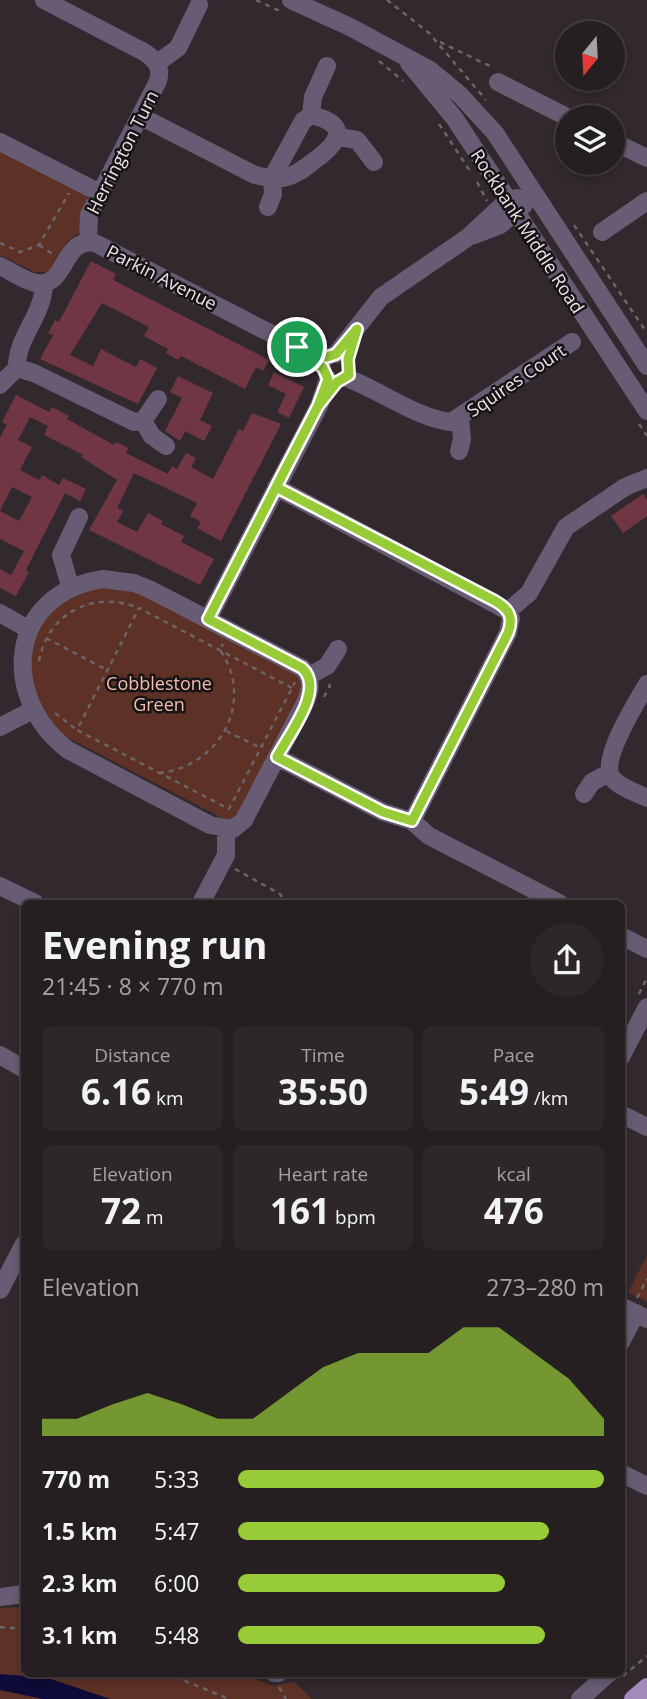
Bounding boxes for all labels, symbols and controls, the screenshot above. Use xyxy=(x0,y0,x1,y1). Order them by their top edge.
north arrow xyxy=(555,21,625,91)
map controls xyxy=(555,21,625,175)
street label: Herrington Turn xyxy=(80,86,164,218)
button: layers xyxy=(555,105,625,175)
street label: Rockbank Middle Road xyxy=(466,144,590,318)
street label: Parkin Avenue xyxy=(103,239,221,315)
pin xyxy=(267,317,327,377)
icon: arrive xyxy=(278,328,316,366)
street label: Squires Court xyxy=(462,338,570,422)
park label: Cobblestone Green xyxy=(106,671,212,716)
text: Evening run xyxy=(42,918,267,970)
button: share xyxy=(530,923,604,997)
text: 21:45 · 8 × 770 m xyxy=(42,970,224,1002)
text: Distance xyxy=(94,1042,171,1068)
text: Time xyxy=(301,1042,345,1068)
text: Pace xyxy=(493,1042,535,1068)
text: 6.16 xyxy=(81,1068,151,1115)
text: 35:50 xyxy=(278,1068,368,1115)
text: 5:49 xyxy=(459,1068,529,1115)
text: km xyxy=(151,1085,184,1111)
text: /km xyxy=(529,1085,568,1111)
text: Elevation xyxy=(92,1161,173,1187)
text: Heart rate xyxy=(278,1161,368,1187)
text: kcal xyxy=(496,1161,531,1187)
text: 72 xyxy=(101,1187,141,1234)
text: 161 xyxy=(270,1187,330,1234)
text: 476 xyxy=(484,1187,544,1234)
text: m xyxy=(141,1204,164,1230)
text: bpm xyxy=(330,1204,376,1230)
text: Elevation xyxy=(42,1271,140,1303)
text: 273–280 m xyxy=(486,1271,604,1303)
text: 770 m xyxy=(42,1463,110,1495)
text: 5:33 xyxy=(154,1463,200,1495)
text: 1.5 km xyxy=(42,1515,118,1547)
text: 5:47 xyxy=(154,1515,200,1547)
text: 2.3 km xyxy=(42,1567,118,1599)
text: 6:00 xyxy=(154,1567,200,1599)
text: 3.1 km xyxy=(42,1619,118,1651)
text: 5:48 xyxy=(154,1619,200,1651)

